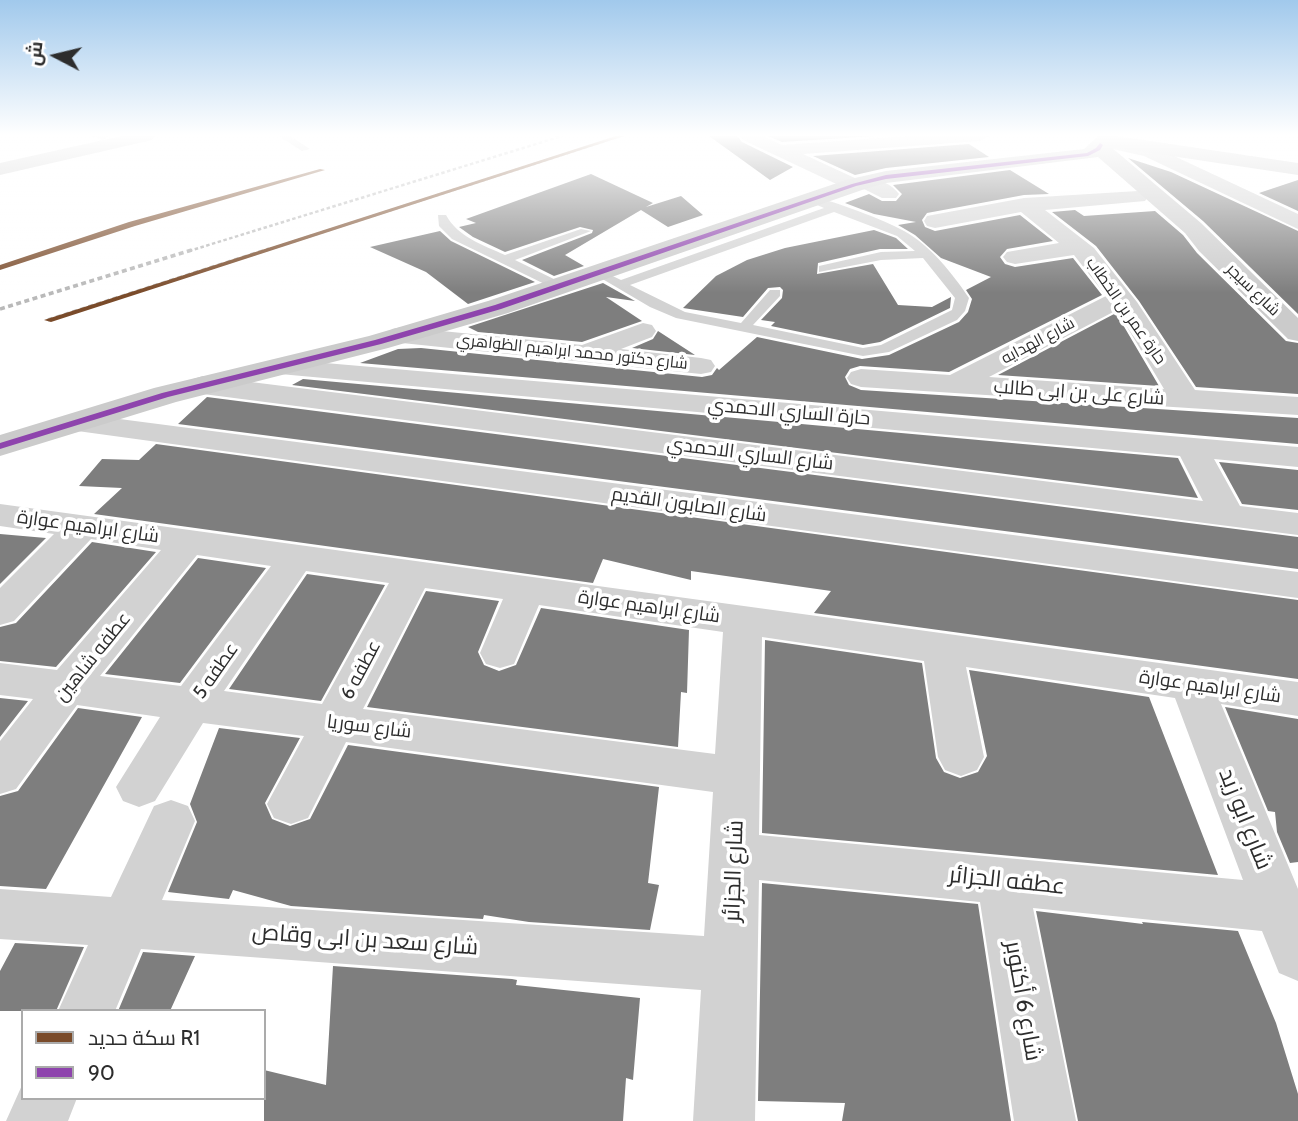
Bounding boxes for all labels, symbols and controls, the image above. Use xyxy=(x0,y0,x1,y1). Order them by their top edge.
north arrow xyxy=(21,21,91,91)
text: ش xyxy=(22,40,48,67)
street label: حارة عمر بن الخطاب xyxy=(1082,254,1170,368)
street label: شارع سيجر xyxy=(1222,260,1284,320)
street label: شارع الهدايه xyxy=(998,314,1078,368)
street label: شارع دكتور محمد ابراهيم الظواهري xyxy=(455,330,689,374)
street label: شارع على بن ابى طالب xyxy=(993,376,1165,410)
street label: حارة الساري الاحمدي xyxy=(707,394,871,430)
street label: شارع الساري الاحمدي xyxy=(665,432,835,476)
street label: شارع الصابون القديم xyxy=(610,483,768,527)
street label: شارع ابراهيم عوارة xyxy=(16,506,160,548)
street label: شارع ابراهيم عوارة xyxy=(577,586,721,628)
street label: عطفه شاهين xyxy=(50,608,136,706)
street label: عطفه 6 xyxy=(336,637,386,703)
street label: عطفه 5 xyxy=(189,639,243,703)
street label: شارع ابراهيم عوارة xyxy=(1138,666,1282,708)
street label: شارع سوريا xyxy=(325,711,413,743)
street label: شارع ابو زيد xyxy=(1212,764,1278,874)
street label: شارع الجزائر xyxy=(718,819,750,923)
street label: عطفه الجزائر xyxy=(948,861,1066,901)
street label: شارع سعد بن ابى وقاص xyxy=(251,918,479,962)
street label: شارع 6 أكتوبر xyxy=(999,939,1047,1063)
legend xyxy=(21,1009,266,1100)
text: سكة حديد R1 xyxy=(88,1025,200,1050)
text: 90 xyxy=(88,1060,115,1085)

